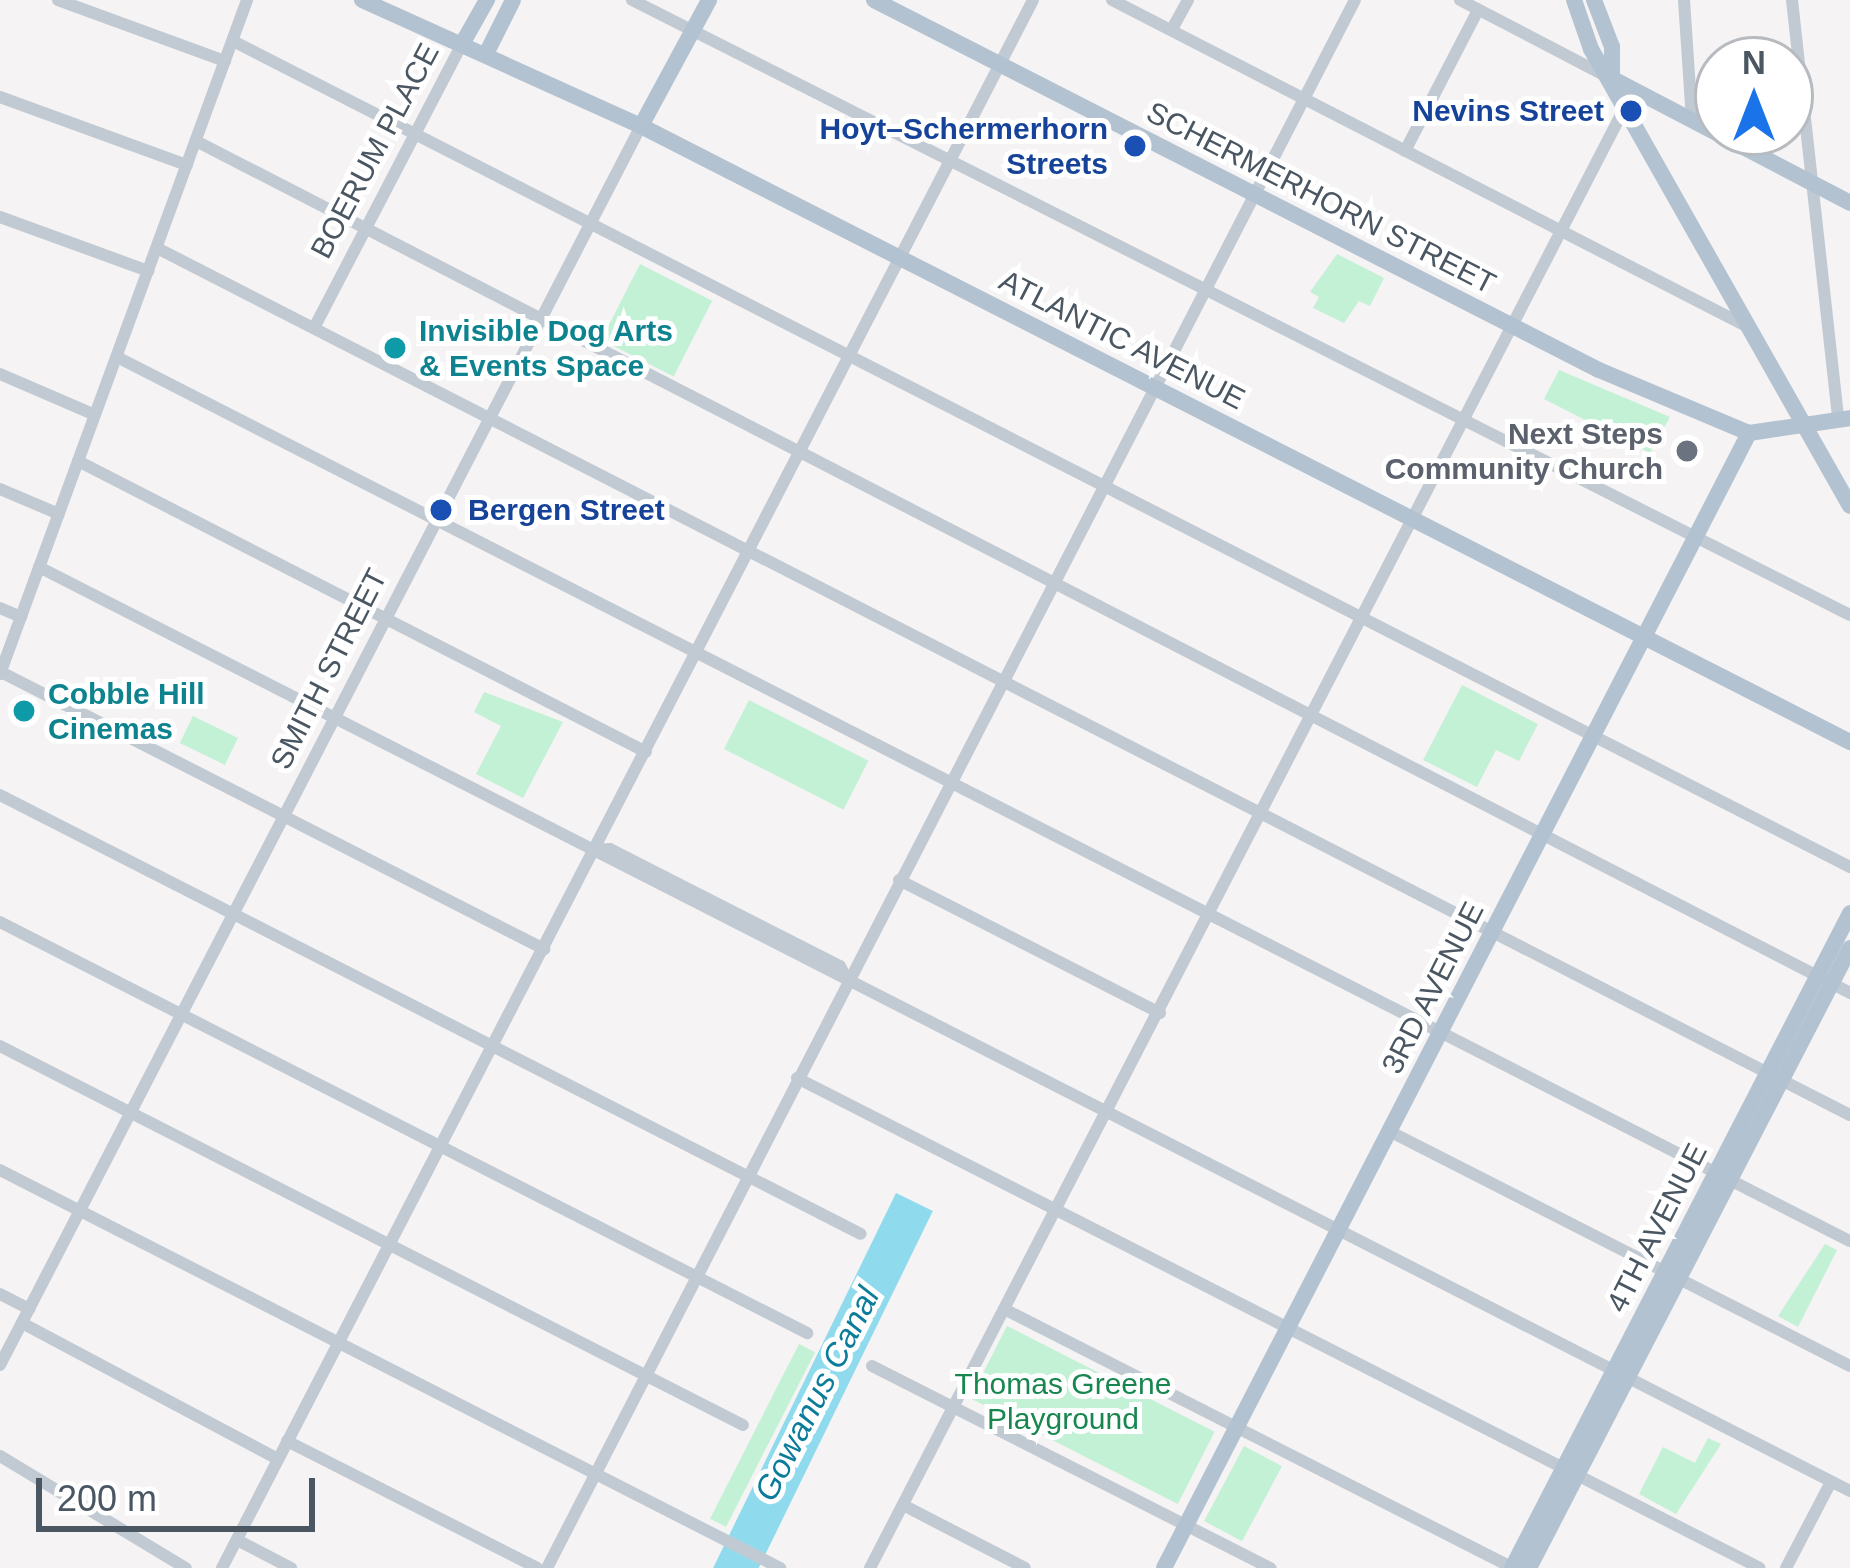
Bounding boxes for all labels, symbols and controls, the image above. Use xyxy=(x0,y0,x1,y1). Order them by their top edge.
north arrow xyxy=(1694,36,1814,156)
street label: BOERUM PLACE xyxy=(303,37,447,265)
text: N xyxy=(1742,44,1766,81)
place label: Nevins Street xyxy=(1412,93,1604,129)
street label: SCHERMERHORN STREET xyxy=(1141,94,1501,302)
marker: Nevins Street xyxy=(1615,95,1647,127)
place label: Hoyt–Schermerhorn Streets xyxy=(820,111,1108,182)
marker: Hoyt–Schermerhorn Streets xyxy=(1119,130,1151,162)
street label: ATLANTIC AVENUE xyxy=(993,262,1251,418)
place label: Invisible Dog Arts & Events Space xyxy=(419,313,674,384)
marker: Invisible Dog Arts & Events Space xyxy=(382,335,408,361)
place label: Next Steps Community Church xyxy=(1385,416,1663,486)
marker: Next Steps Community Church xyxy=(1674,438,1700,464)
place label: Bergen Street xyxy=(468,492,665,528)
marker: Bergen Street xyxy=(425,494,457,526)
street label: SMITH STREET xyxy=(263,563,395,775)
place label: Cobble Hill Cinemas xyxy=(48,676,205,746)
marker: Cobble Hill Cinemas xyxy=(11,698,37,724)
street label: 3RD AVENUE xyxy=(1374,895,1492,1081)
street label: 4TH AVENUE xyxy=(1599,1137,1715,1319)
water label: Gowanus Canal xyxy=(746,1280,888,1508)
park label: Thomas Greene Playground xyxy=(955,1366,1171,1436)
scale bar xyxy=(42,1454,321,1528)
text: 200 m xyxy=(57,1478,157,1519)

